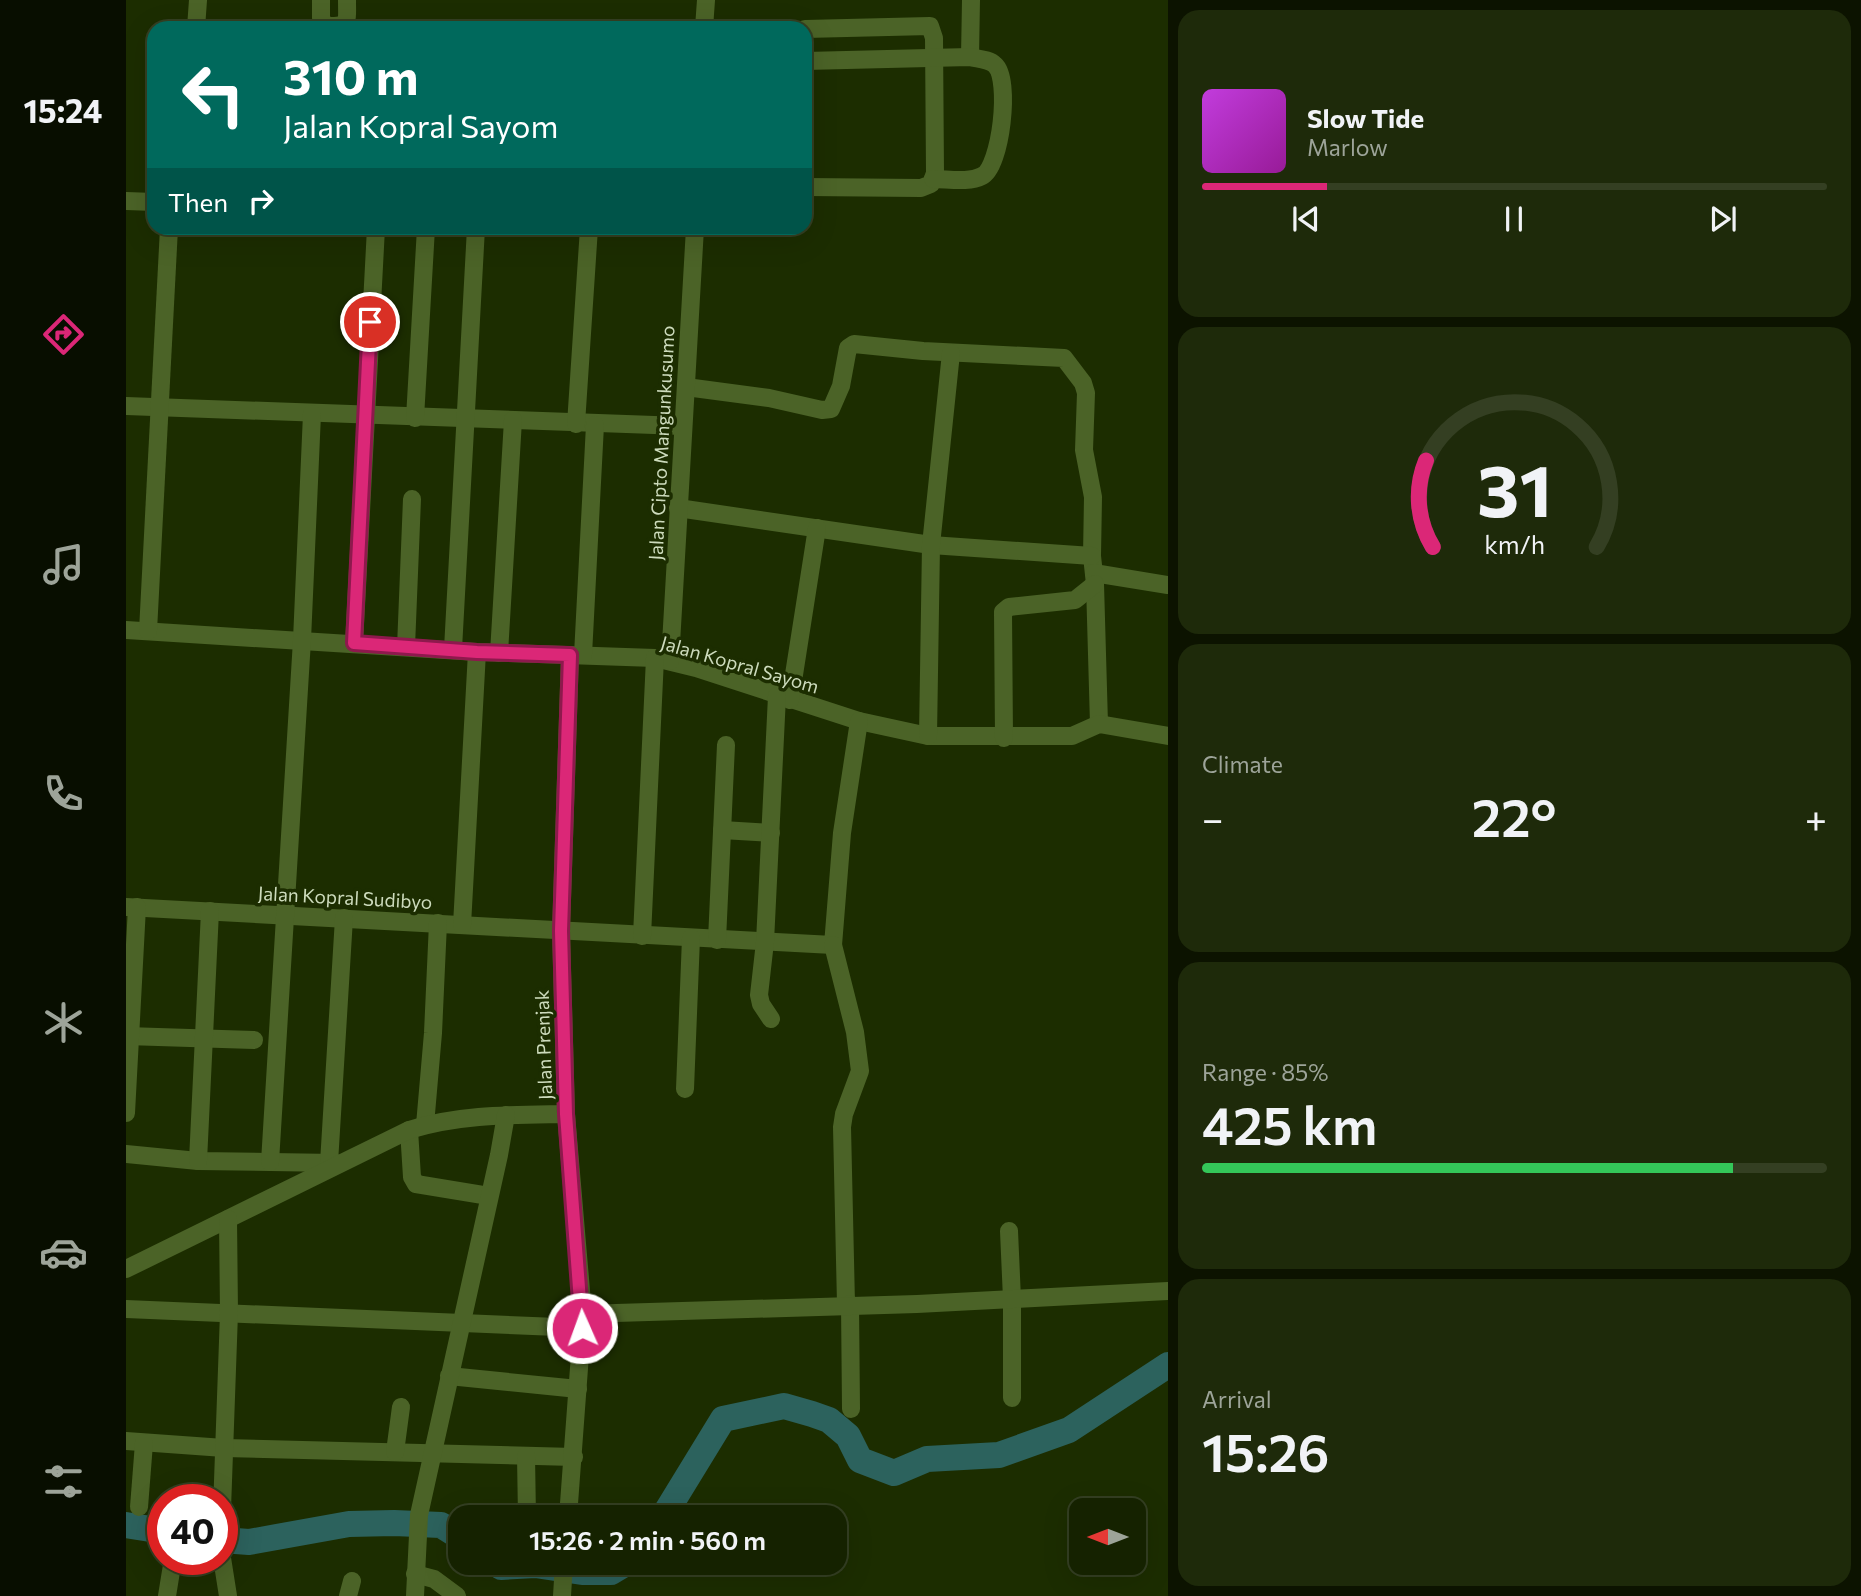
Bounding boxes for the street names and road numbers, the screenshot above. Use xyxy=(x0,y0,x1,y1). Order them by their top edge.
street label: Jalan Cipto Mangunkusumo xyxy=(643,325,679,561)
street label: Jalan Kopral Sayom xyxy=(658,630,822,698)
street label: Jalan Kopral Sudibyo xyxy=(257,881,433,913)
street label: Jalan Prenjak xyxy=(530,990,556,1100)

